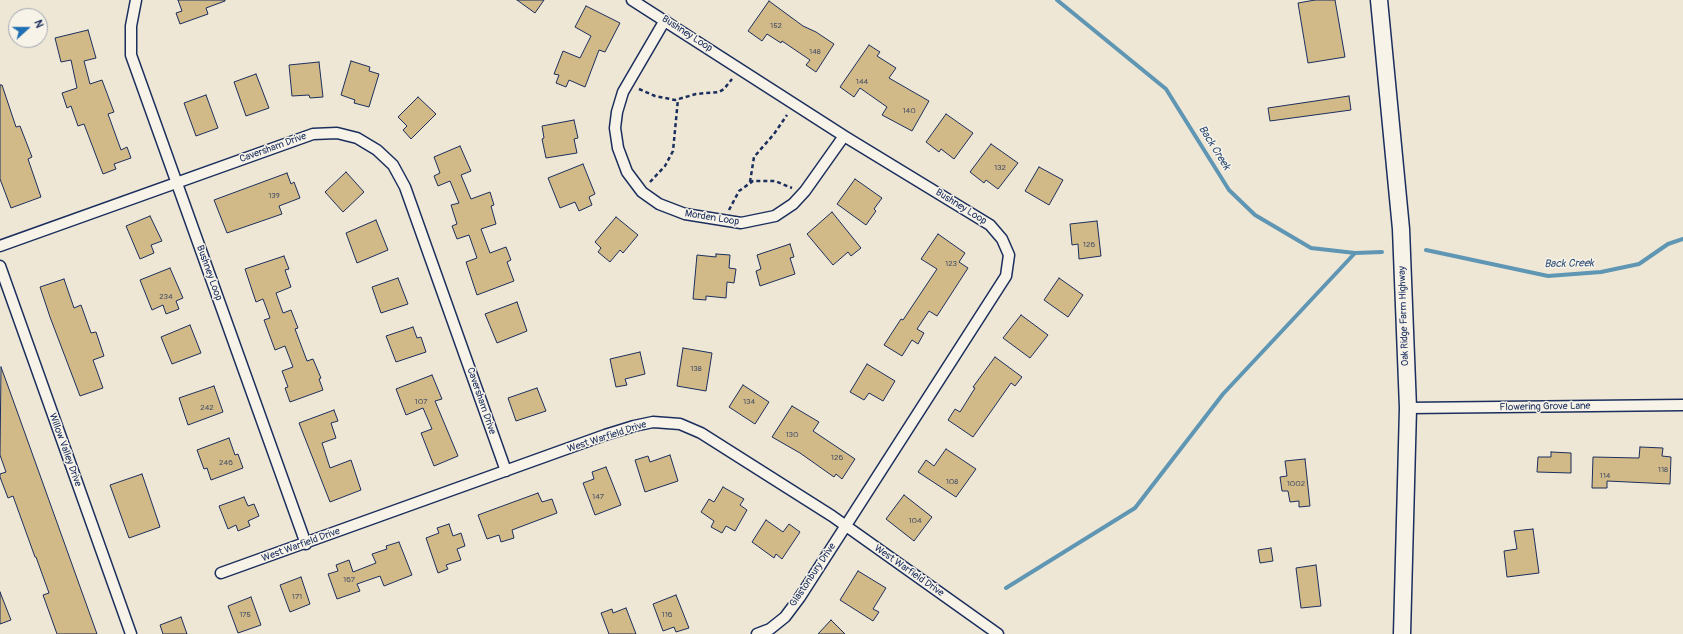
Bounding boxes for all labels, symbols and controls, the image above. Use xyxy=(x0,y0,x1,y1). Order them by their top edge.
north arrow xyxy=(8,8,48,48)
street label: Bushney Loop xyxy=(659,13,715,55)
text: N xyxy=(31,18,46,30)
house number: 152 xyxy=(770,21,782,31)
house number: 148 xyxy=(809,47,821,57)
house number: 144 xyxy=(856,77,868,87)
house number: 140 xyxy=(902,106,916,116)
water label: Back Creek xyxy=(1195,123,1233,173)
street label: Caversham Drive xyxy=(238,130,308,166)
house number: 132 xyxy=(994,163,1006,173)
street label: Bushney Loop xyxy=(933,187,989,227)
house number: 139 xyxy=(268,191,280,201)
street label: Morden Loop xyxy=(684,208,740,228)
house number: 126 xyxy=(1083,240,1095,250)
street label: Bushney Loop xyxy=(193,244,225,302)
water label: Back Creek xyxy=(1544,257,1594,271)
house number: 123 xyxy=(945,259,957,269)
street label: Oak Ridge Farm Highway xyxy=(1396,266,1412,366)
house number: 234 xyxy=(159,292,173,302)
house number: 138 xyxy=(690,364,702,374)
street label: Caversham Drive xyxy=(464,366,498,436)
house number: 107 xyxy=(415,397,427,407)
house number: 134 xyxy=(743,397,755,407)
street label: Flowering Grove Lane xyxy=(1499,400,1591,414)
house number: 242 xyxy=(200,403,214,413)
street label: Willow Valley Drive xyxy=(46,412,84,488)
street label: West Warfield Drive xyxy=(566,419,648,455)
house number: 130 xyxy=(785,430,799,440)
house number: 126 xyxy=(831,453,843,463)
house number: 246 xyxy=(219,458,233,468)
house number: 118 xyxy=(1658,465,1668,475)
house number: 114 xyxy=(1600,471,1610,481)
house number: 108 xyxy=(946,477,958,487)
house number: 1002 xyxy=(1287,479,1305,489)
house number: 147 xyxy=(592,492,604,502)
house number: 104 xyxy=(908,516,922,526)
street label: West Warfield Drive xyxy=(260,525,342,565)
street label: Glastonbury Drive xyxy=(787,541,839,609)
street label: West Warfield Drive xyxy=(872,542,946,600)
house number: 167 xyxy=(343,575,355,585)
house number: 171 xyxy=(292,592,302,602)
house number: 175 xyxy=(239,610,251,620)
house number: 116 xyxy=(662,610,672,620)

